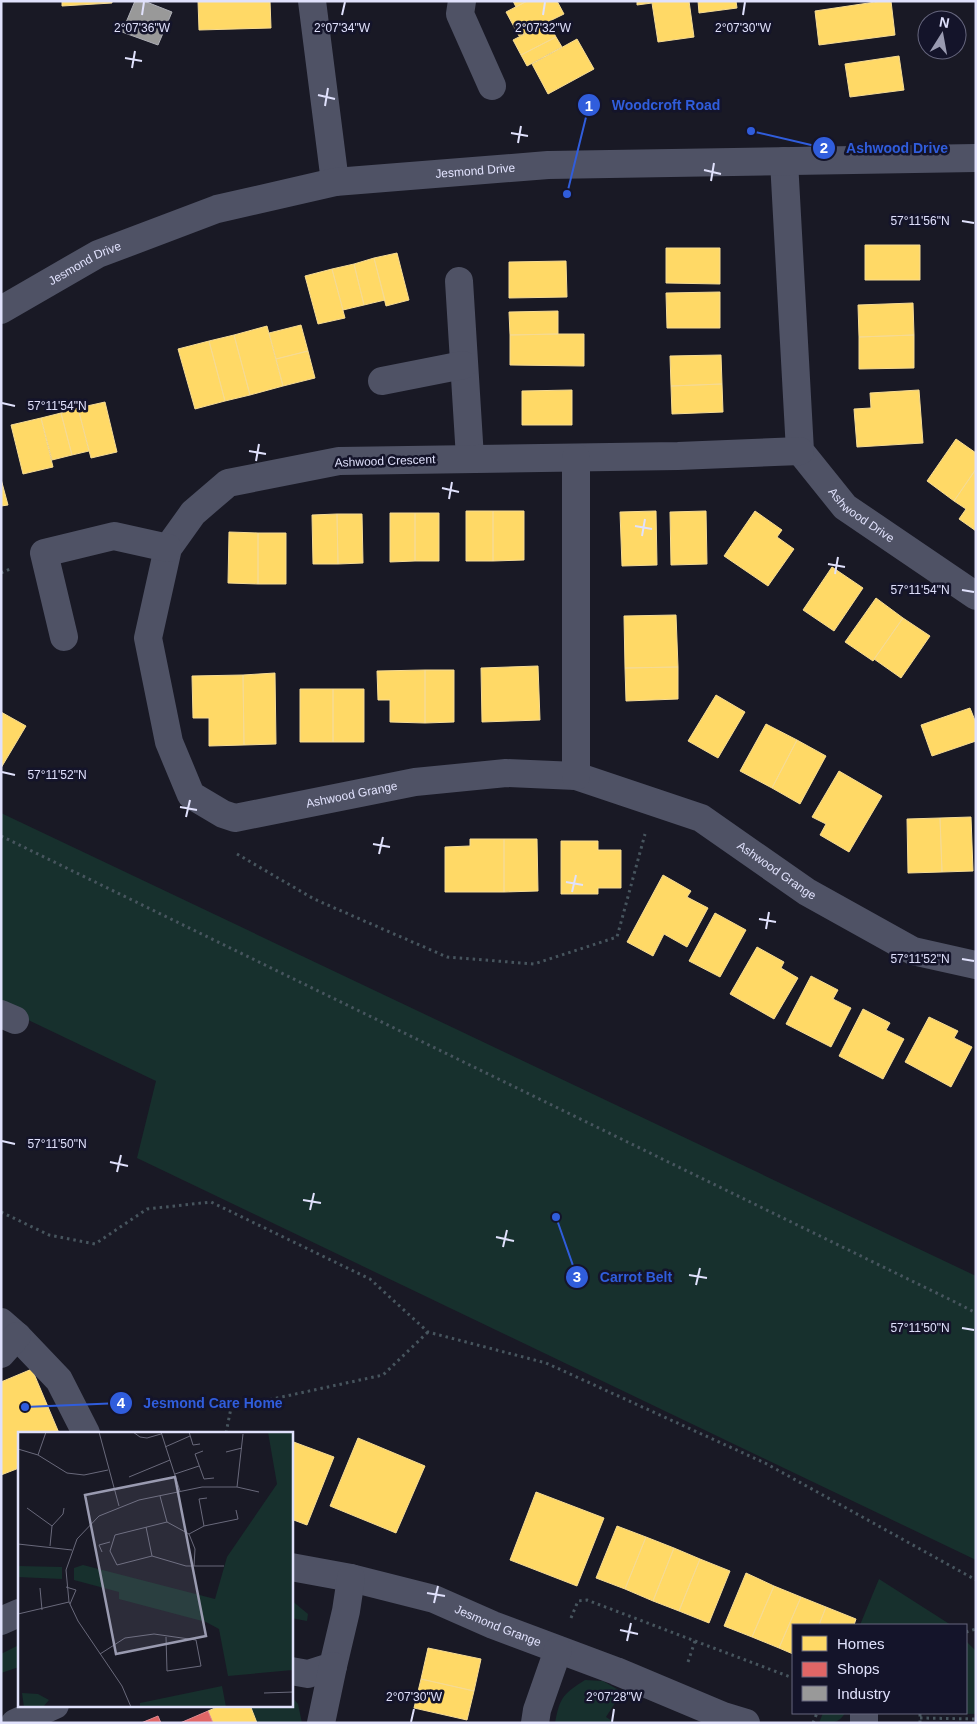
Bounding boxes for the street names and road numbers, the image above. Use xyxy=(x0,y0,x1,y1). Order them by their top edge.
street label: Jesmond Drive xyxy=(435,161,516,181)
street label: Jesmond Drive xyxy=(46,239,123,288)
street label: Ashwood Crescent xyxy=(334,452,436,470)
street label: Ashwood Drive xyxy=(825,485,897,546)
street label: Ashwood Grange xyxy=(305,779,399,811)
street label: Ashwood Grange xyxy=(734,838,819,903)
street label: Jesmond Grange xyxy=(452,1602,544,1650)

